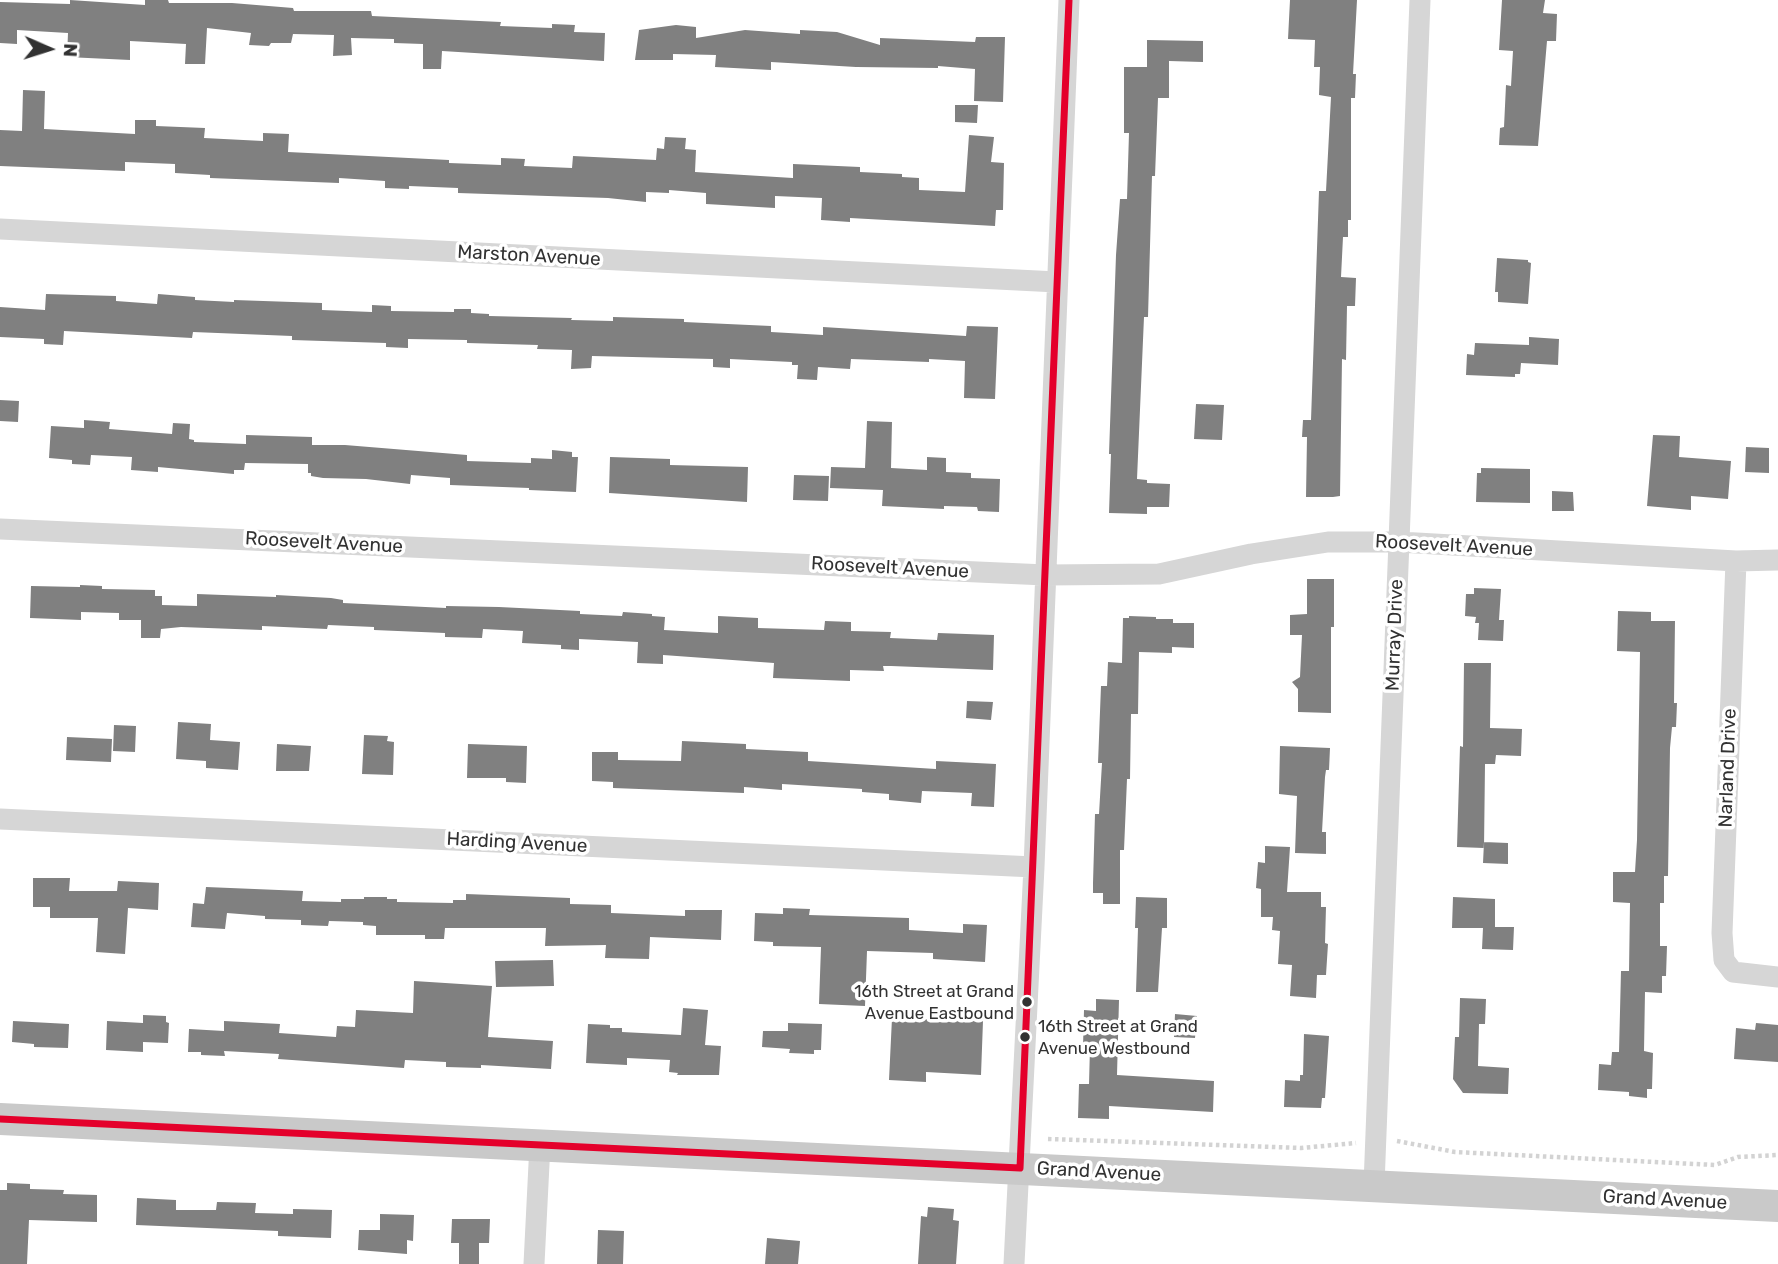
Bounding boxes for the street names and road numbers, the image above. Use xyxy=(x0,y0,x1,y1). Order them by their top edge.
street label: Marston Avenue xyxy=(457,241,601,271)
street label: Roosevelt Avenue xyxy=(244,527,404,559)
street label: Roosevelt Avenue xyxy=(1374,530,1534,562)
street label: Roosevelt Avenue xyxy=(810,552,970,584)
street label: Murray Drive xyxy=(1382,579,1408,691)
street label: Narland Drive xyxy=(1715,708,1741,828)
street label: Harding Avenue xyxy=(446,828,588,858)
street label: Grand Avenue xyxy=(1036,1157,1162,1187)
street label: Grand Avenue xyxy=(1602,1185,1728,1215)

